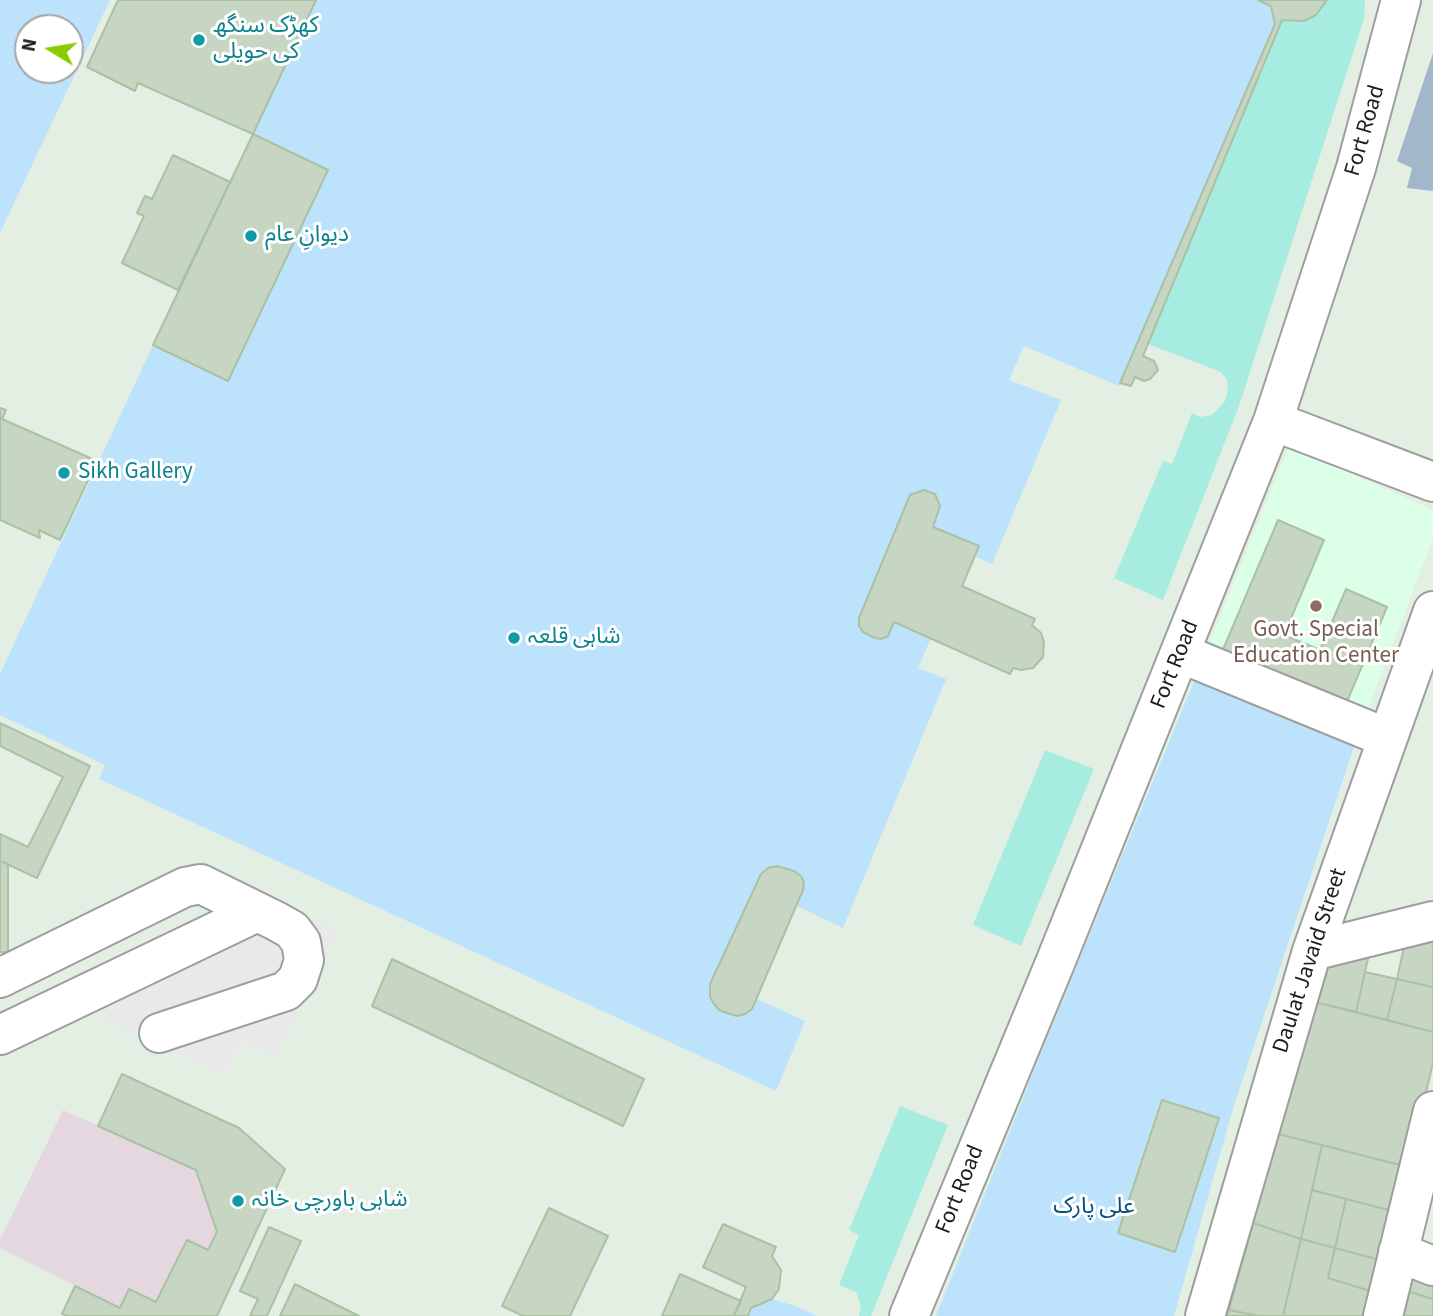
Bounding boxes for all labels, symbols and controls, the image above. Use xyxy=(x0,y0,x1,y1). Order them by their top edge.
place label: کھڑک سنگھ کی حویلی xyxy=(213,13,319,67)
north arrow xyxy=(14,14,84,84)
marker: کھڑک سنگھ کی حویلی xyxy=(191,32,207,48)
text: N xyxy=(15,37,44,54)
street label: Fort Road xyxy=(1340,82,1392,180)
place label: دیوانِ عام xyxy=(265,222,349,250)
marker: دیوانِ عام xyxy=(243,228,259,244)
place label: Sikh Gallery xyxy=(78,459,193,487)
marker: Sikh Gallery xyxy=(56,465,72,481)
marker: Govt. Special Education Center xyxy=(1308,598,1324,614)
street label: Fort Road xyxy=(1146,617,1206,713)
place label: Govt. Special Education Center xyxy=(1233,617,1399,671)
place label: شاہی قلعہ xyxy=(528,624,621,652)
marker: شاہی قلعہ xyxy=(506,630,522,646)
street label: Daulat Javaid Street xyxy=(1268,865,1354,1057)
street label: Fort Road xyxy=(931,1142,991,1238)
place label: شاہی باورچی خانہ xyxy=(252,1187,408,1215)
marker: شاہی باورچی خانہ xyxy=(230,1193,246,1209)
park label: علی پارک xyxy=(1053,1194,1135,1222)

